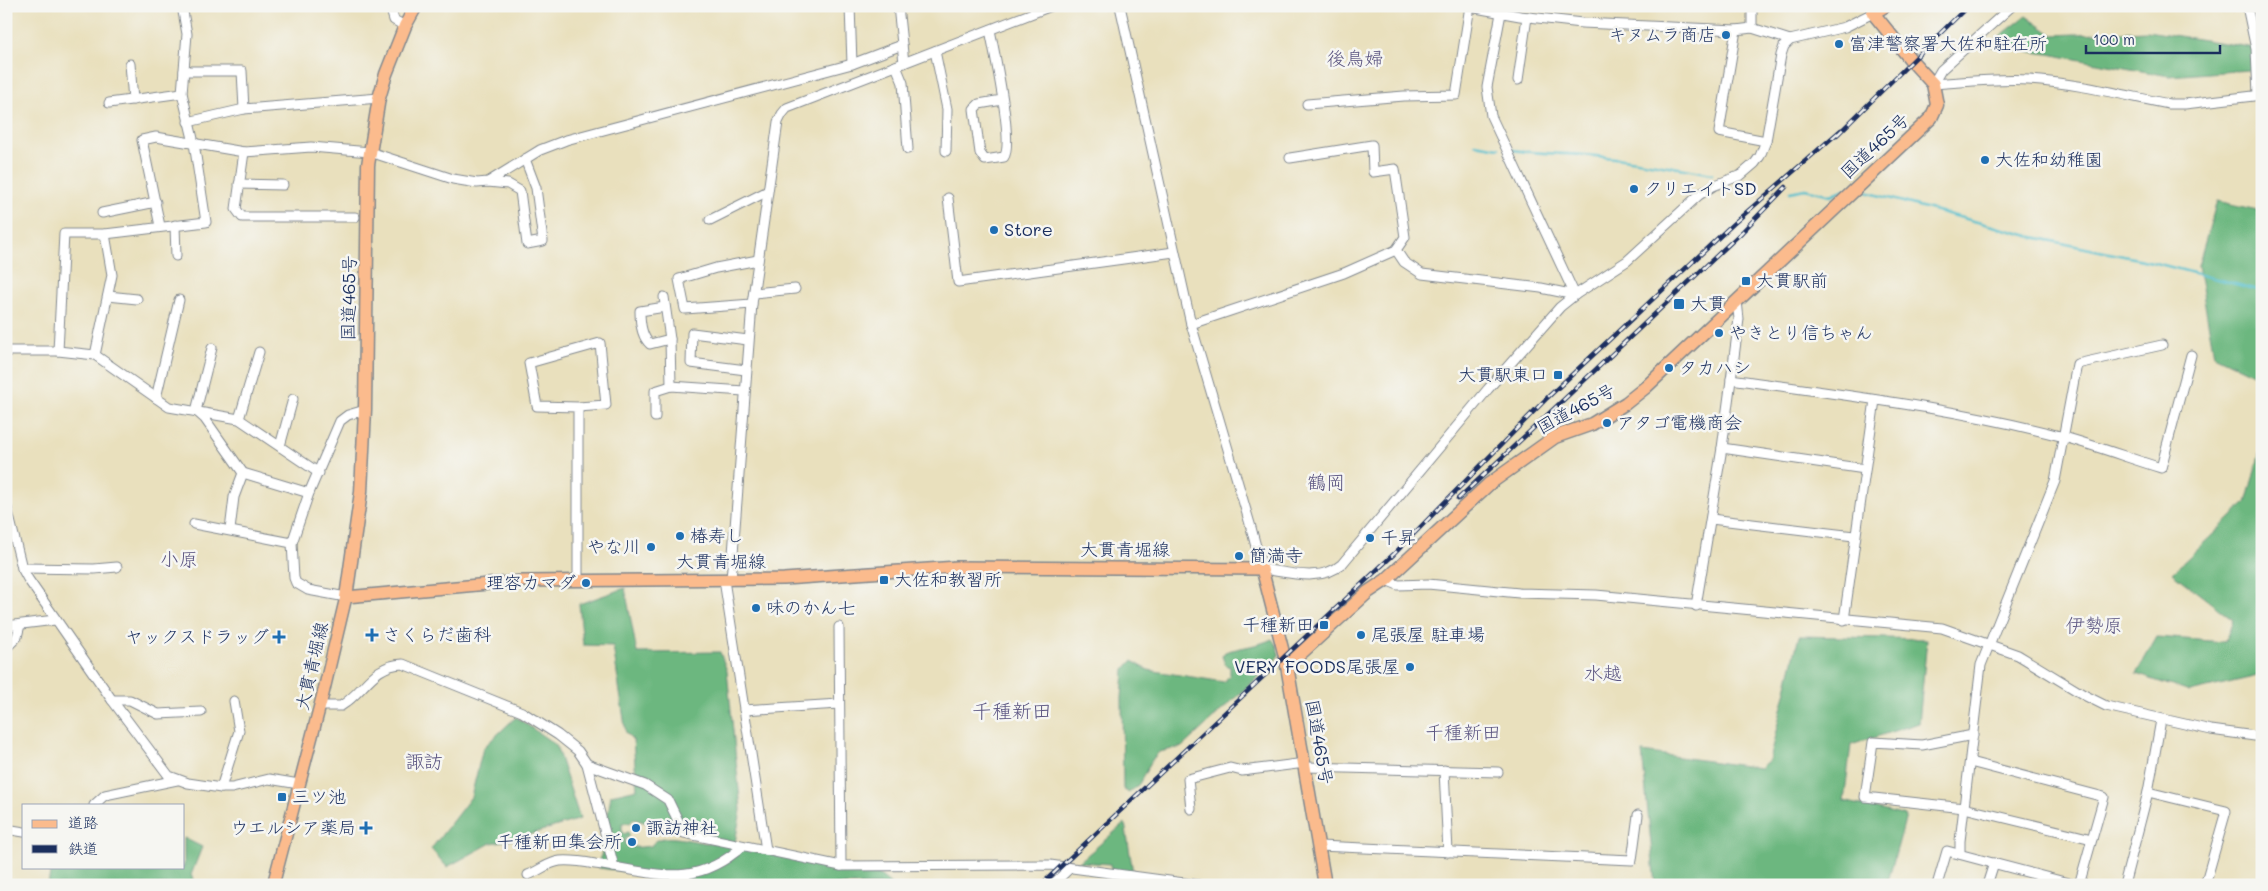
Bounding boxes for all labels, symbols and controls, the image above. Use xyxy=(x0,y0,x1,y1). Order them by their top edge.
place label: キヌムラ商店 xyxy=(1608,22,1716,46)
scale bar xyxy=(2086,22,2219,54)
marker: キヌムラ商店 xyxy=(1720,29,1732,41)
text: 100 m xyxy=(2093,29,2135,49)
place label: 富津警察署大佐和駐在所 xyxy=(1849,31,2047,55)
marker: 富津警察署大佐和駐在所 xyxy=(1833,38,1845,50)
district label: 後鳥婦 xyxy=(1326,45,1384,70)
street label: 国道465号 xyxy=(1835,107,1914,183)
place label: 大佐和幼稚園 xyxy=(1995,147,2103,171)
marker: 大佐和幼稚園 xyxy=(1979,154,1991,166)
place label: クリエイトSD xyxy=(1644,176,1757,200)
marker: クリエイトSD xyxy=(1628,183,1640,195)
place label: Store xyxy=(1004,217,1053,241)
marker: Store xyxy=(988,224,1000,236)
street label: 国道465号 xyxy=(335,255,361,341)
place label: 大貫駅前 xyxy=(1756,268,1828,292)
marker: 大貫駅前 xyxy=(1740,275,1752,287)
place label: 大貫 xyxy=(1690,291,1726,315)
marker: 大貫 xyxy=(1672,297,1686,311)
place label: やきとり信ちゃん xyxy=(1729,320,1873,344)
marker: やきとり信ちゃん xyxy=(1713,327,1725,339)
place label: タカハシ xyxy=(1679,355,1751,379)
place label: 大貫駅東口 xyxy=(1458,362,1548,386)
marker: タカハシ xyxy=(1663,362,1675,374)
marker: 大貫駅東口 xyxy=(1552,369,1564,381)
street label: 国道465号 xyxy=(1532,377,1619,439)
place label: アタゴ電機商会 xyxy=(1617,410,1742,434)
marker: アタゴ電機商会 xyxy=(1601,417,1613,429)
district label: 鶴岡 xyxy=(1307,469,1345,494)
place label: 椿寿し xyxy=(690,523,744,547)
place label: 千昇 xyxy=(1380,525,1416,549)
marker: 椿寿し xyxy=(674,530,686,542)
marker: 千昇 xyxy=(1364,532,1376,544)
place label: やな川 xyxy=(587,534,641,558)
street label: 大貫青堀線 xyxy=(1080,537,1170,561)
marker: やな川 xyxy=(645,541,657,553)
place label: 簡満寺 xyxy=(1249,543,1303,567)
district label: 小原 xyxy=(160,546,198,571)
street label: 大貫青堀線 xyxy=(676,549,766,573)
marker: 簡満寺 xyxy=(1233,550,1245,562)
place label: 大佐和教習所 xyxy=(894,567,1002,591)
place label: 理容カマダ xyxy=(486,570,576,594)
marker: 大佐和教習所 xyxy=(878,574,890,586)
marker: 理容カマダ xyxy=(580,577,592,589)
place label: 味のかん七 xyxy=(766,595,856,619)
marker: 味のかん七 xyxy=(750,602,762,614)
place label: 千種新田 xyxy=(1242,612,1314,636)
district label: 伊勢原 xyxy=(2065,612,2123,637)
street label: 大貫青堀線 xyxy=(289,619,333,712)
marker: 千種新田 xyxy=(1318,619,1330,631)
place label: さくらだ歯科 xyxy=(383,622,491,646)
place label: 尾張屋 駐車場 xyxy=(1371,622,1485,646)
place label: ヤックスドラッグ xyxy=(125,624,269,648)
marker: さくらだ歯科 xyxy=(365,628,379,642)
marker: 尾張屋 駐車場 xyxy=(1355,629,1367,641)
marker: ヤックスドラッグ xyxy=(273,631,285,643)
place label: VERY FOODS尾張屋 xyxy=(1234,654,1400,678)
district label: 水越 xyxy=(1584,660,1622,685)
marker: VERY FOODS尾張屋 xyxy=(1404,661,1416,673)
district label: 千種新田 xyxy=(972,697,1052,723)
street label: 国道465号 xyxy=(1301,697,1339,786)
district label: 千種新田 xyxy=(1425,719,1501,744)
district label: 諏訪 xyxy=(405,748,443,773)
place label: 三ツ池 xyxy=(292,784,346,808)
marker: 三ツ池 xyxy=(276,791,288,803)
legend xyxy=(22,804,185,868)
text: 道路 xyxy=(68,812,98,832)
place label: ウエルシア薬局 xyxy=(230,815,356,839)
place label: 諏訪神社 xyxy=(646,815,718,839)
marker: ウエルシア薬局 xyxy=(360,822,372,834)
marker: 諏訪神社 xyxy=(630,822,642,834)
place label: 千種新田集会所 xyxy=(496,829,622,853)
marker: 千種新田集会所 xyxy=(626,836,638,848)
text: 鉄道 xyxy=(68,838,98,858)

